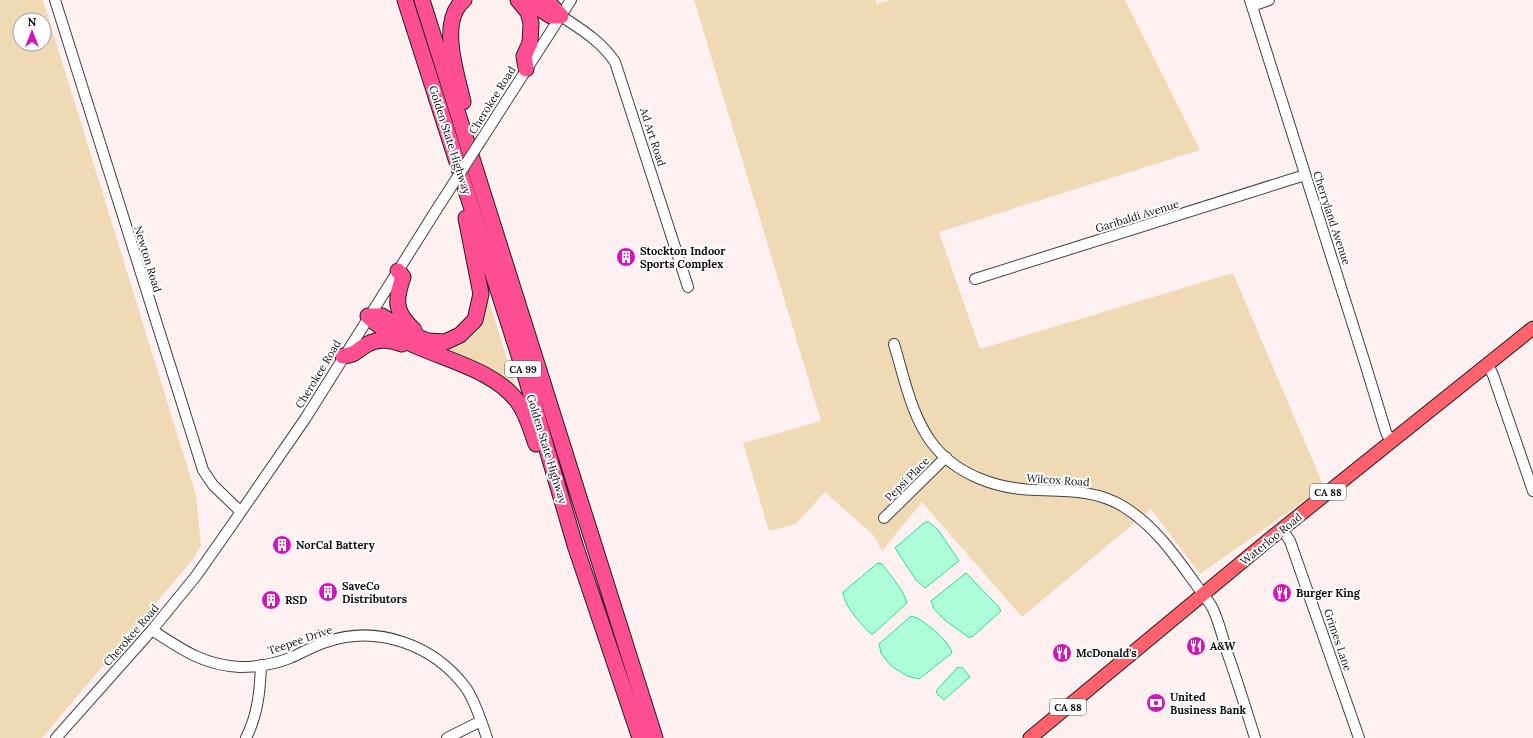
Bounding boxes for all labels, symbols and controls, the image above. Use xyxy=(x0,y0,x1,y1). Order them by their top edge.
north arrow xyxy=(12,12,52,52)
text: N xyxy=(28,15,37,29)
street label: Cherokee Road xyxy=(466,63,519,137)
street label: Golden State Highway xyxy=(426,84,474,196)
street label: Ad Art Road xyxy=(637,105,669,168)
street label: Cherryland Avenue xyxy=(1310,169,1354,267)
street label: Garibaldi Avenue xyxy=(1093,197,1181,235)
street label: Newton Road xyxy=(131,224,165,294)
place label: Stockton Indoor Sports Complex xyxy=(640,244,726,271)
building icon: Stockton Indoor Sports Complex xyxy=(615,246,637,268)
street label: Cherokee Road xyxy=(292,337,344,411)
road number: CA 99 xyxy=(505,361,541,377)
street label: Golden State Highway xyxy=(524,393,570,506)
street label: Pepsi Place xyxy=(882,454,932,504)
street label: Wilcox Road xyxy=(1026,471,1090,489)
road number: CA 88 xyxy=(1310,484,1346,500)
street label: Waterloo Road xyxy=(1237,510,1305,568)
building icon: NorCal Battery xyxy=(271,534,293,556)
place label: NorCal Battery xyxy=(296,538,376,552)
place label: SaveCo Distributors xyxy=(342,579,407,606)
building icon: SaveCo Distributors xyxy=(317,581,339,603)
restaurant icon: Burger King xyxy=(1271,582,1293,604)
place label: Burger King xyxy=(1296,586,1361,600)
building icon: RSD xyxy=(260,589,282,611)
place label: RSD xyxy=(285,593,307,607)
street label: Cherokee Road xyxy=(100,601,162,669)
street label: Grimes Lane xyxy=(1321,607,1355,673)
street label: Teepee Drive xyxy=(266,622,334,658)
restaurant icon: A&W xyxy=(1185,635,1207,657)
place label: A&W xyxy=(1210,639,1236,653)
restaurant icon: McDonald's xyxy=(1051,642,1073,664)
place label: McDonald's xyxy=(1076,646,1137,660)
place label: United Business Bank xyxy=(1170,690,1246,717)
bank icon: United Business Bank xyxy=(1145,692,1167,714)
road number: CA 88 xyxy=(1050,699,1086,715)

